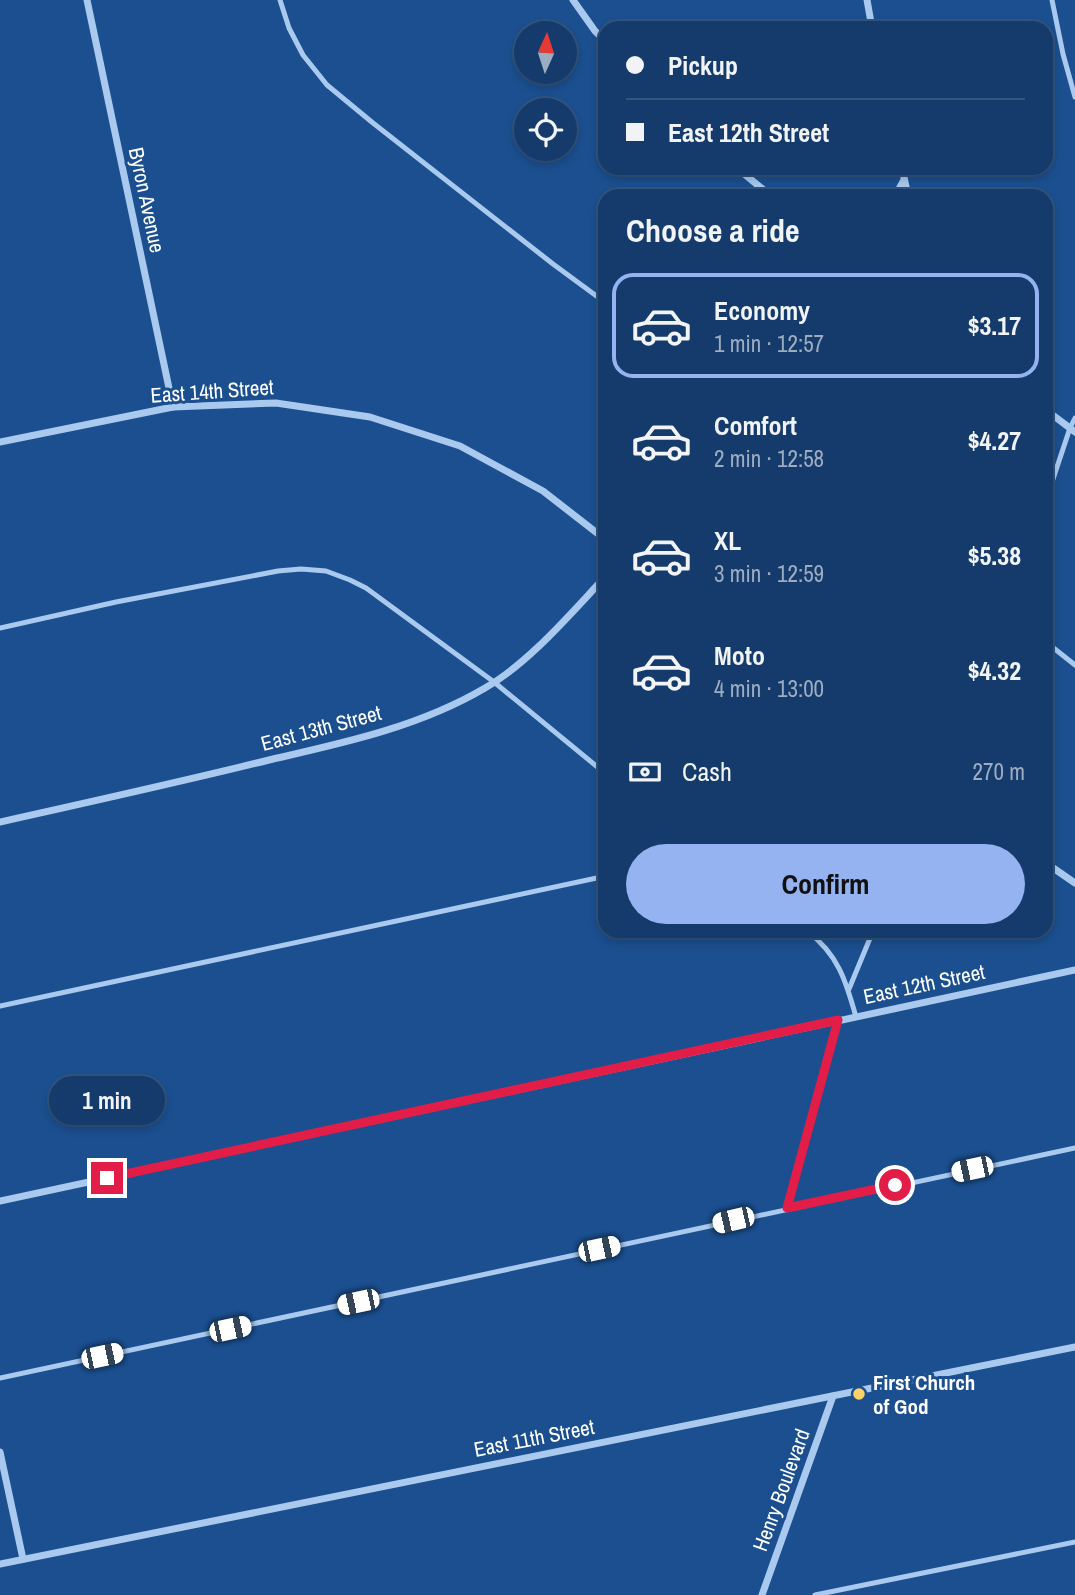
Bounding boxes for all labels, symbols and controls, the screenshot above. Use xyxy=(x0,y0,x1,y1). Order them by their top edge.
north arrow xyxy=(514,21,578,84)
map controls xyxy=(514,21,577,161)
text: Pickup xyxy=(668,48,738,83)
button: locate xyxy=(514,98,577,161)
text: East 12th Street xyxy=(668,115,829,150)
street label: Byron Avenue xyxy=(122,145,172,255)
text: Choose a ride xyxy=(626,209,800,252)
text: Economy xyxy=(714,293,810,328)
icon: car xyxy=(630,294,693,357)
text: $3.17 xyxy=(968,308,1021,343)
text: 1 min · 12:57 xyxy=(714,328,824,359)
street label: East 14th Street xyxy=(149,372,275,410)
text: Comfort xyxy=(714,408,797,443)
icon: car xyxy=(630,409,693,472)
text: $4.27 xyxy=(968,423,1021,458)
text: 2 min · 12:58 xyxy=(714,443,824,474)
text: XL xyxy=(714,523,741,558)
icon: car xyxy=(630,524,693,587)
text: $5.38 xyxy=(968,538,1021,573)
text: 3 min · 12:59 xyxy=(714,558,824,589)
text: Moto xyxy=(714,638,765,673)
icon: car xyxy=(630,639,693,702)
text: $4.32 xyxy=(968,653,1021,688)
text: 4 min · 13:00 xyxy=(714,673,824,704)
street label: East 13th Street xyxy=(258,698,385,758)
icon: cash xyxy=(626,753,664,791)
text: Cash xyxy=(682,754,732,789)
text: 270 m xyxy=(973,756,1025,787)
button: Confirm xyxy=(626,844,1025,924)
street label: East 12th Street xyxy=(861,957,988,1011)
callout: 1 min xyxy=(49,1076,165,1126)
text: 1 min xyxy=(82,1085,132,1116)
car xyxy=(950,1154,995,1184)
route end xyxy=(91,1162,123,1194)
route start xyxy=(879,1169,911,1201)
car xyxy=(711,1205,756,1235)
car xyxy=(577,1234,622,1264)
car xyxy=(336,1287,381,1317)
car xyxy=(208,1314,253,1344)
car xyxy=(80,1341,125,1371)
place label: First Church of God xyxy=(873,1368,975,1421)
marker: First Church of God xyxy=(851,1386,867,1402)
street label: East 11th Street xyxy=(471,1412,597,1464)
street label: Henry Boulevard xyxy=(745,1425,817,1555)

